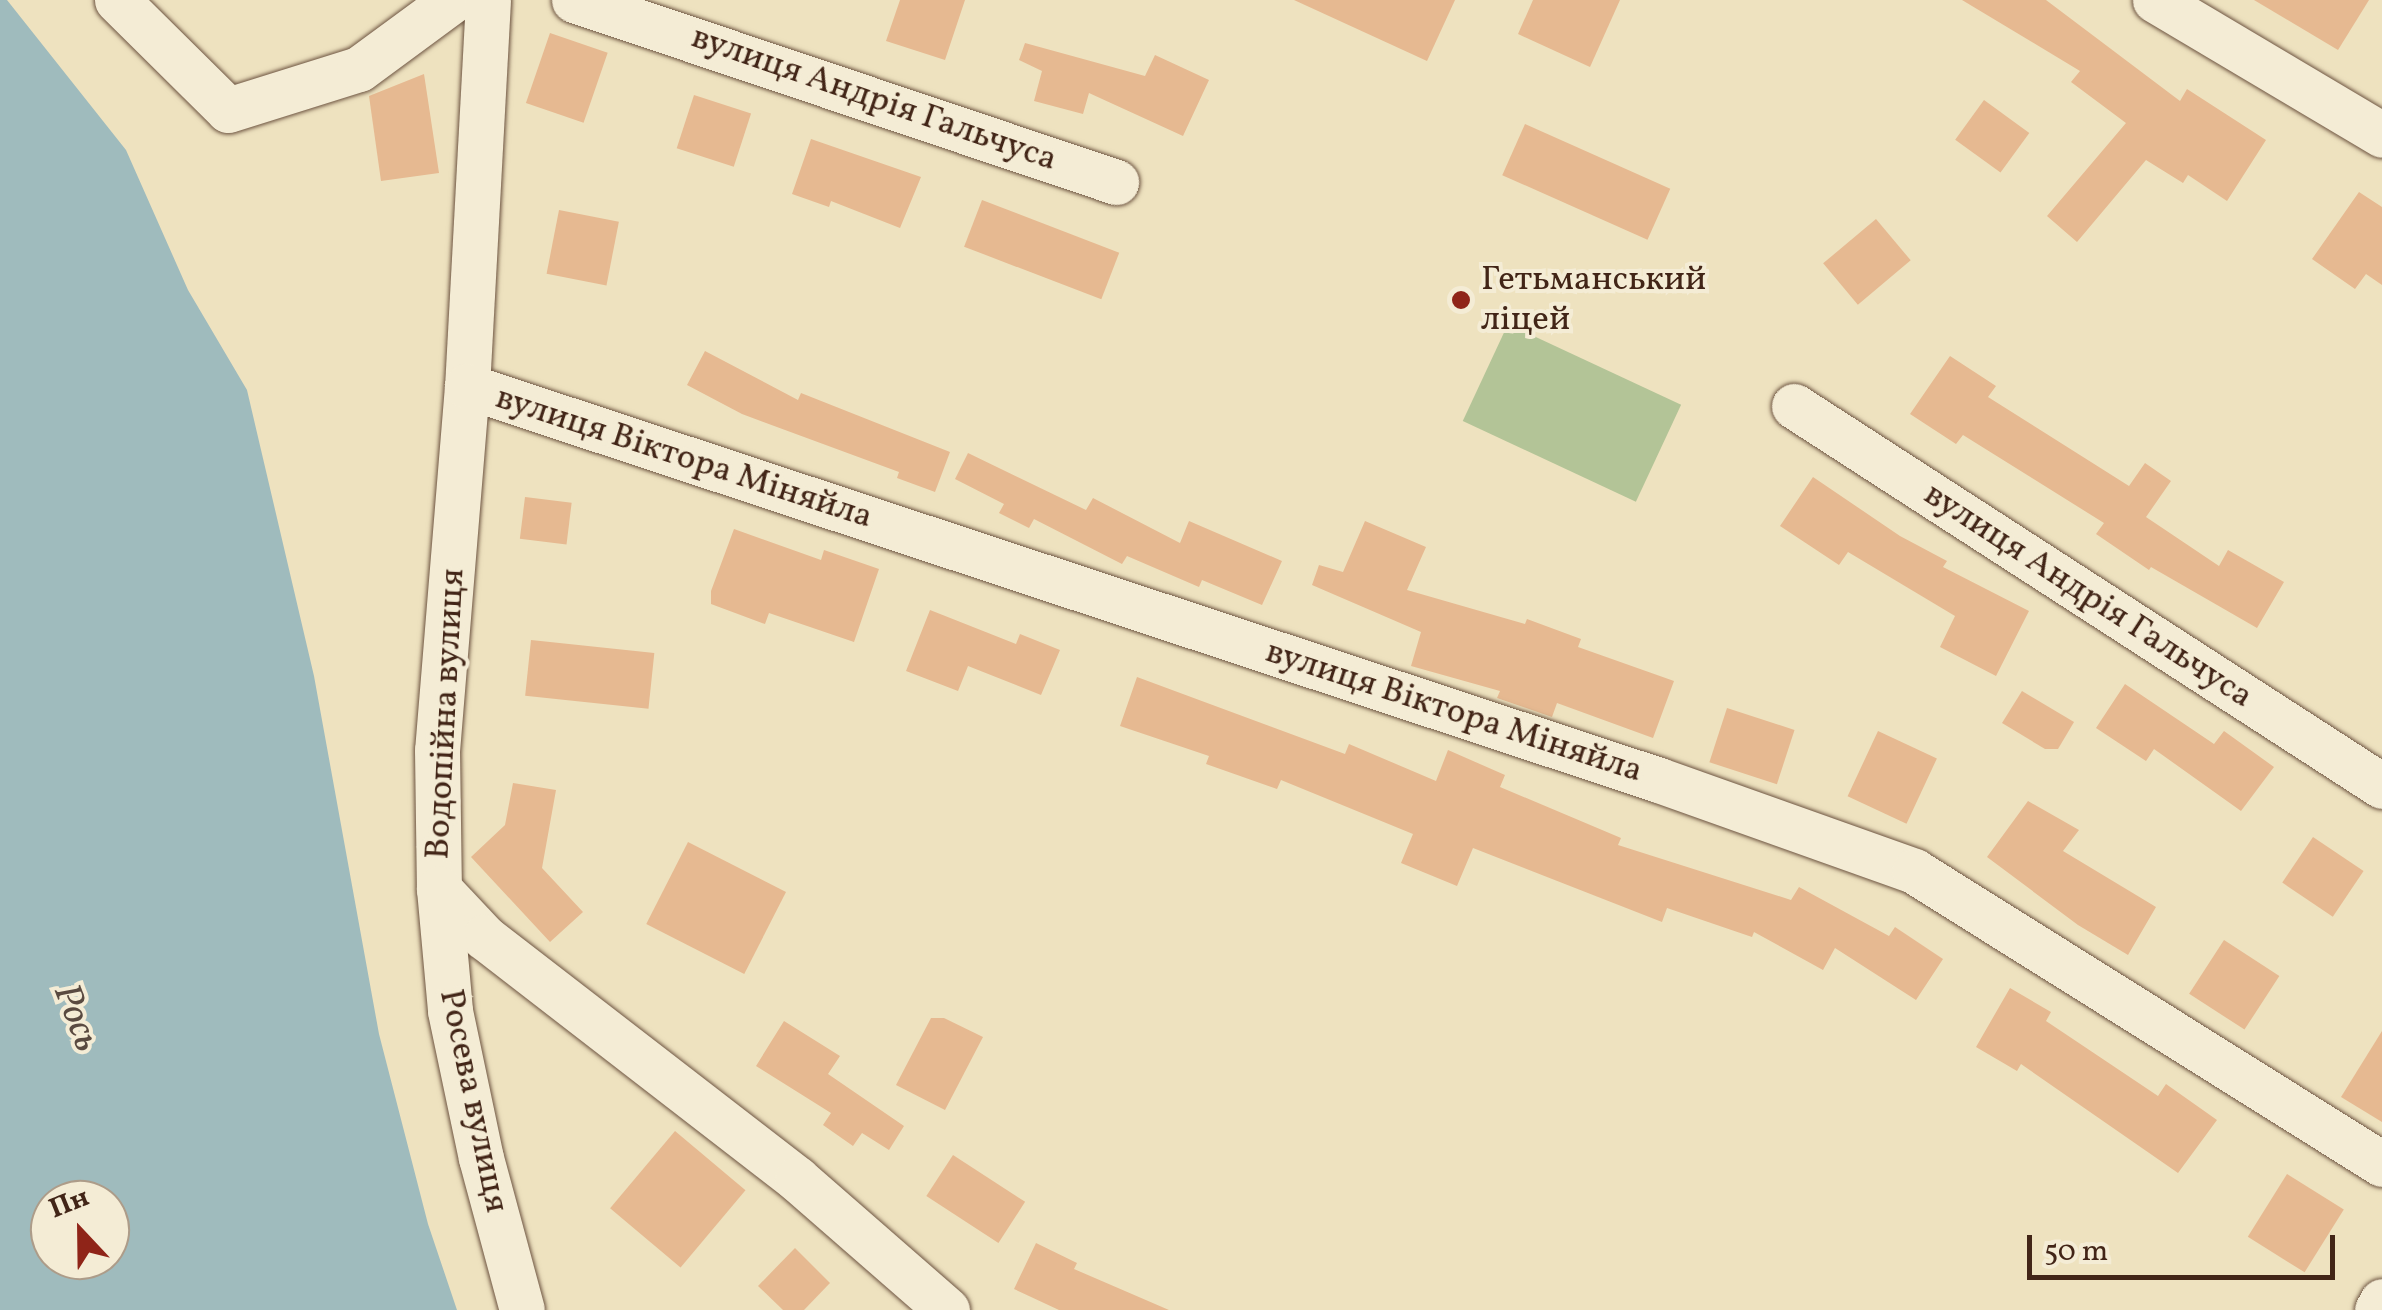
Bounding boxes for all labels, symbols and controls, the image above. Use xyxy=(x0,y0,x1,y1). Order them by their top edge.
street label: вулиця Андрія Гальчуса xyxy=(686,17,1062,181)
place label: Гетьманський ліцей xyxy=(1481,259,1706,341)
marker: Гетьманський ліцей xyxy=(1450,289,1472,311)
street label: вулиця Віктора Міняйла xyxy=(490,377,878,539)
street label: вулиця Андрія Гальчуса xyxy=(1916,474,2260,718)
street label: Водопійна вулиця xyxy=(417,567,475,861)
street label: вулиця Віктора Міняйла xyxy=(1260,631,1648,793)
water label: Рось xyxy=(41,978,109,1058)
street label: Росева вулиця xyxy=(429,985,517,1217)
text: Пн xyxy=(44,1178,95,1229)
north arrow xyxy=(30,1180,130,1280)
scale bar xyxy=(2032,1215,2340,1277)
text: 50 m xyxy=(2044,1231,2108,1273)

